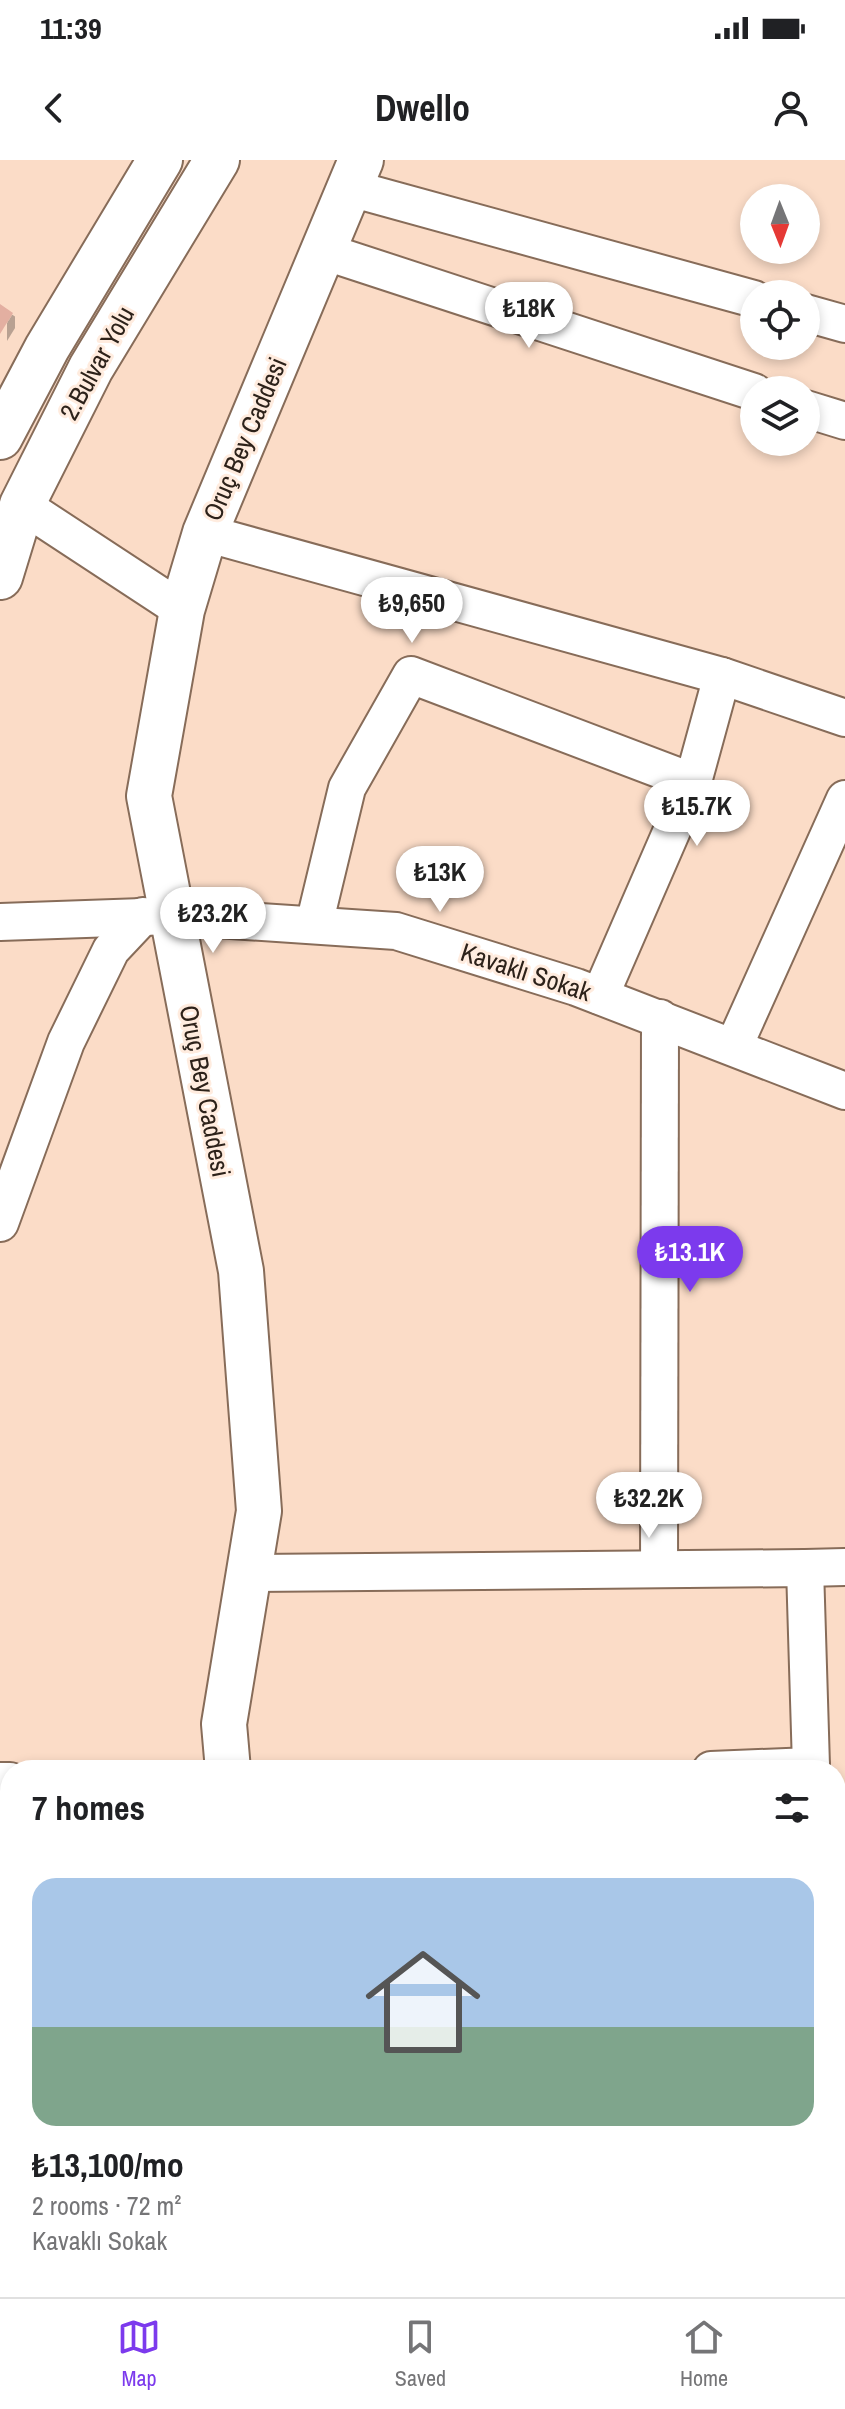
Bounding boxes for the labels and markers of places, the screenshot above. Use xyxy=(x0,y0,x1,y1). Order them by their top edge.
pin: ₺18K xyxy=(482,282,576,350)
pin: ₺9,650 xyxy=(347,577,477,645)
pin: ₺15.7K xyxy=(632,780,762,848)
pin: ₺13K xyxy=(393,846,487,914)
pin: ₺23.2K xyxy=(148,887,278,955)
pin: ₺13.1K xyxy=(625,1226,755,1294)
pin: ₺32.2K xyxy=(584,1472,714,1540)

